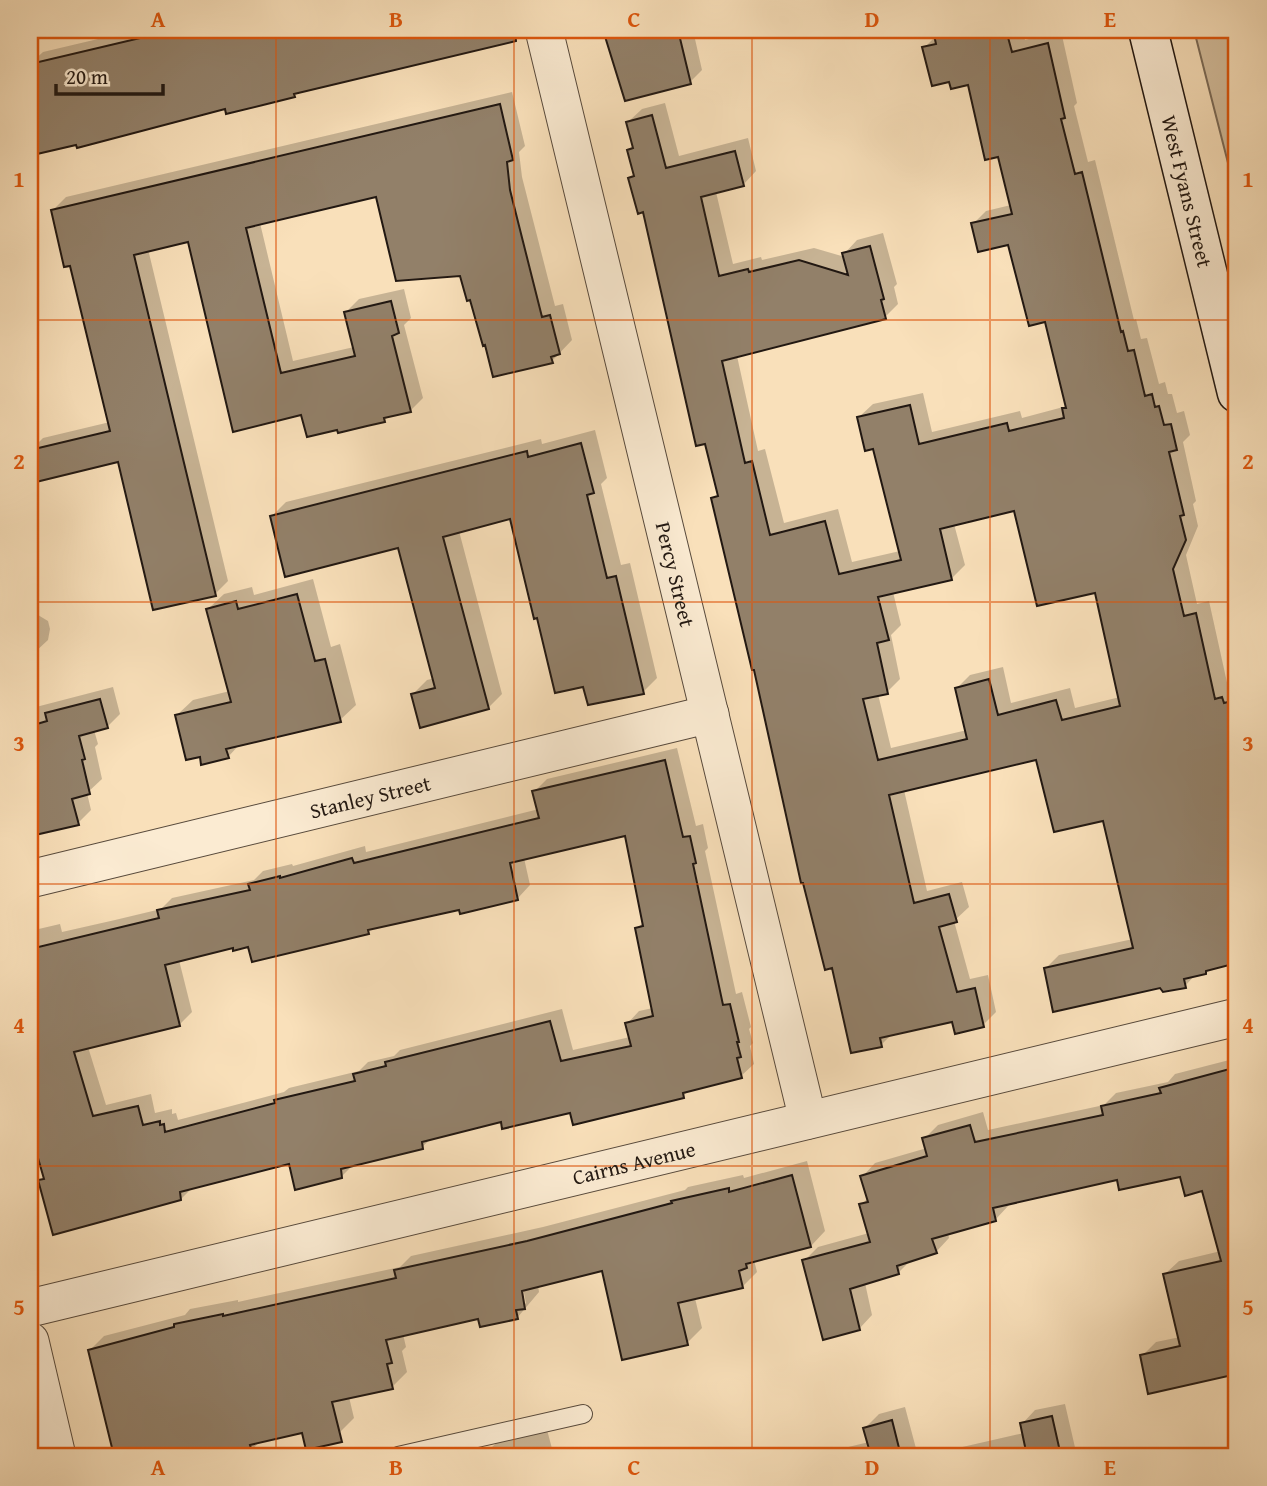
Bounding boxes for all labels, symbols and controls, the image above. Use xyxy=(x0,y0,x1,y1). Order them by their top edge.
text: A xyxy=(151,2,166,35)
text: B xyxy=(389,2,403,35)
text: C xyxy=(627,2,641,35)
text: D xyxy=(865,2,880,35)
text: E xyxy=(1104,2,1116,35)
scale bar xyxy=(56,52,163,96)
text: 20 m xyxy=(66,61,108,92)
street label: West Fyans Street xyxy=(1154,112,1221,271)
text: 1 xyxy=(13,162,25,195)
text: 1 xyxy=(1242,162,1254,195)
text: 2 xyxy=(13,444,25,477)
text: 2 xyxy=(1242,444,1254,477)
street label: Percy Street xyxy=(648,519,704,631)
text: 3 xyxy=(13,726,25,759)
text: 3 xyxy=(1242,726,1254,759)
street label: Stanley Street xyxy=(306,767,434,826)
text: 4 xyxy=(13,1008,25,1041)
text: 4 xyxy=(1242,1008,1254,1041)
street label: Cairns Avenue xyxy=(569,1133,698,1192)
text: 5 xyxy=(13,1290,25,1323)
text: 5 xyxy=(1242,1290,1254,1323)
text: A xyxy=(151,1450,166,1483)
text: B xyxy=(389,1450,403,1483)
text: C xyxy=(627,1450,641,1483)
text: D xyxy=(865,1450,880,1483)
text: E xyxy=(1104,1450,1116,1483)

